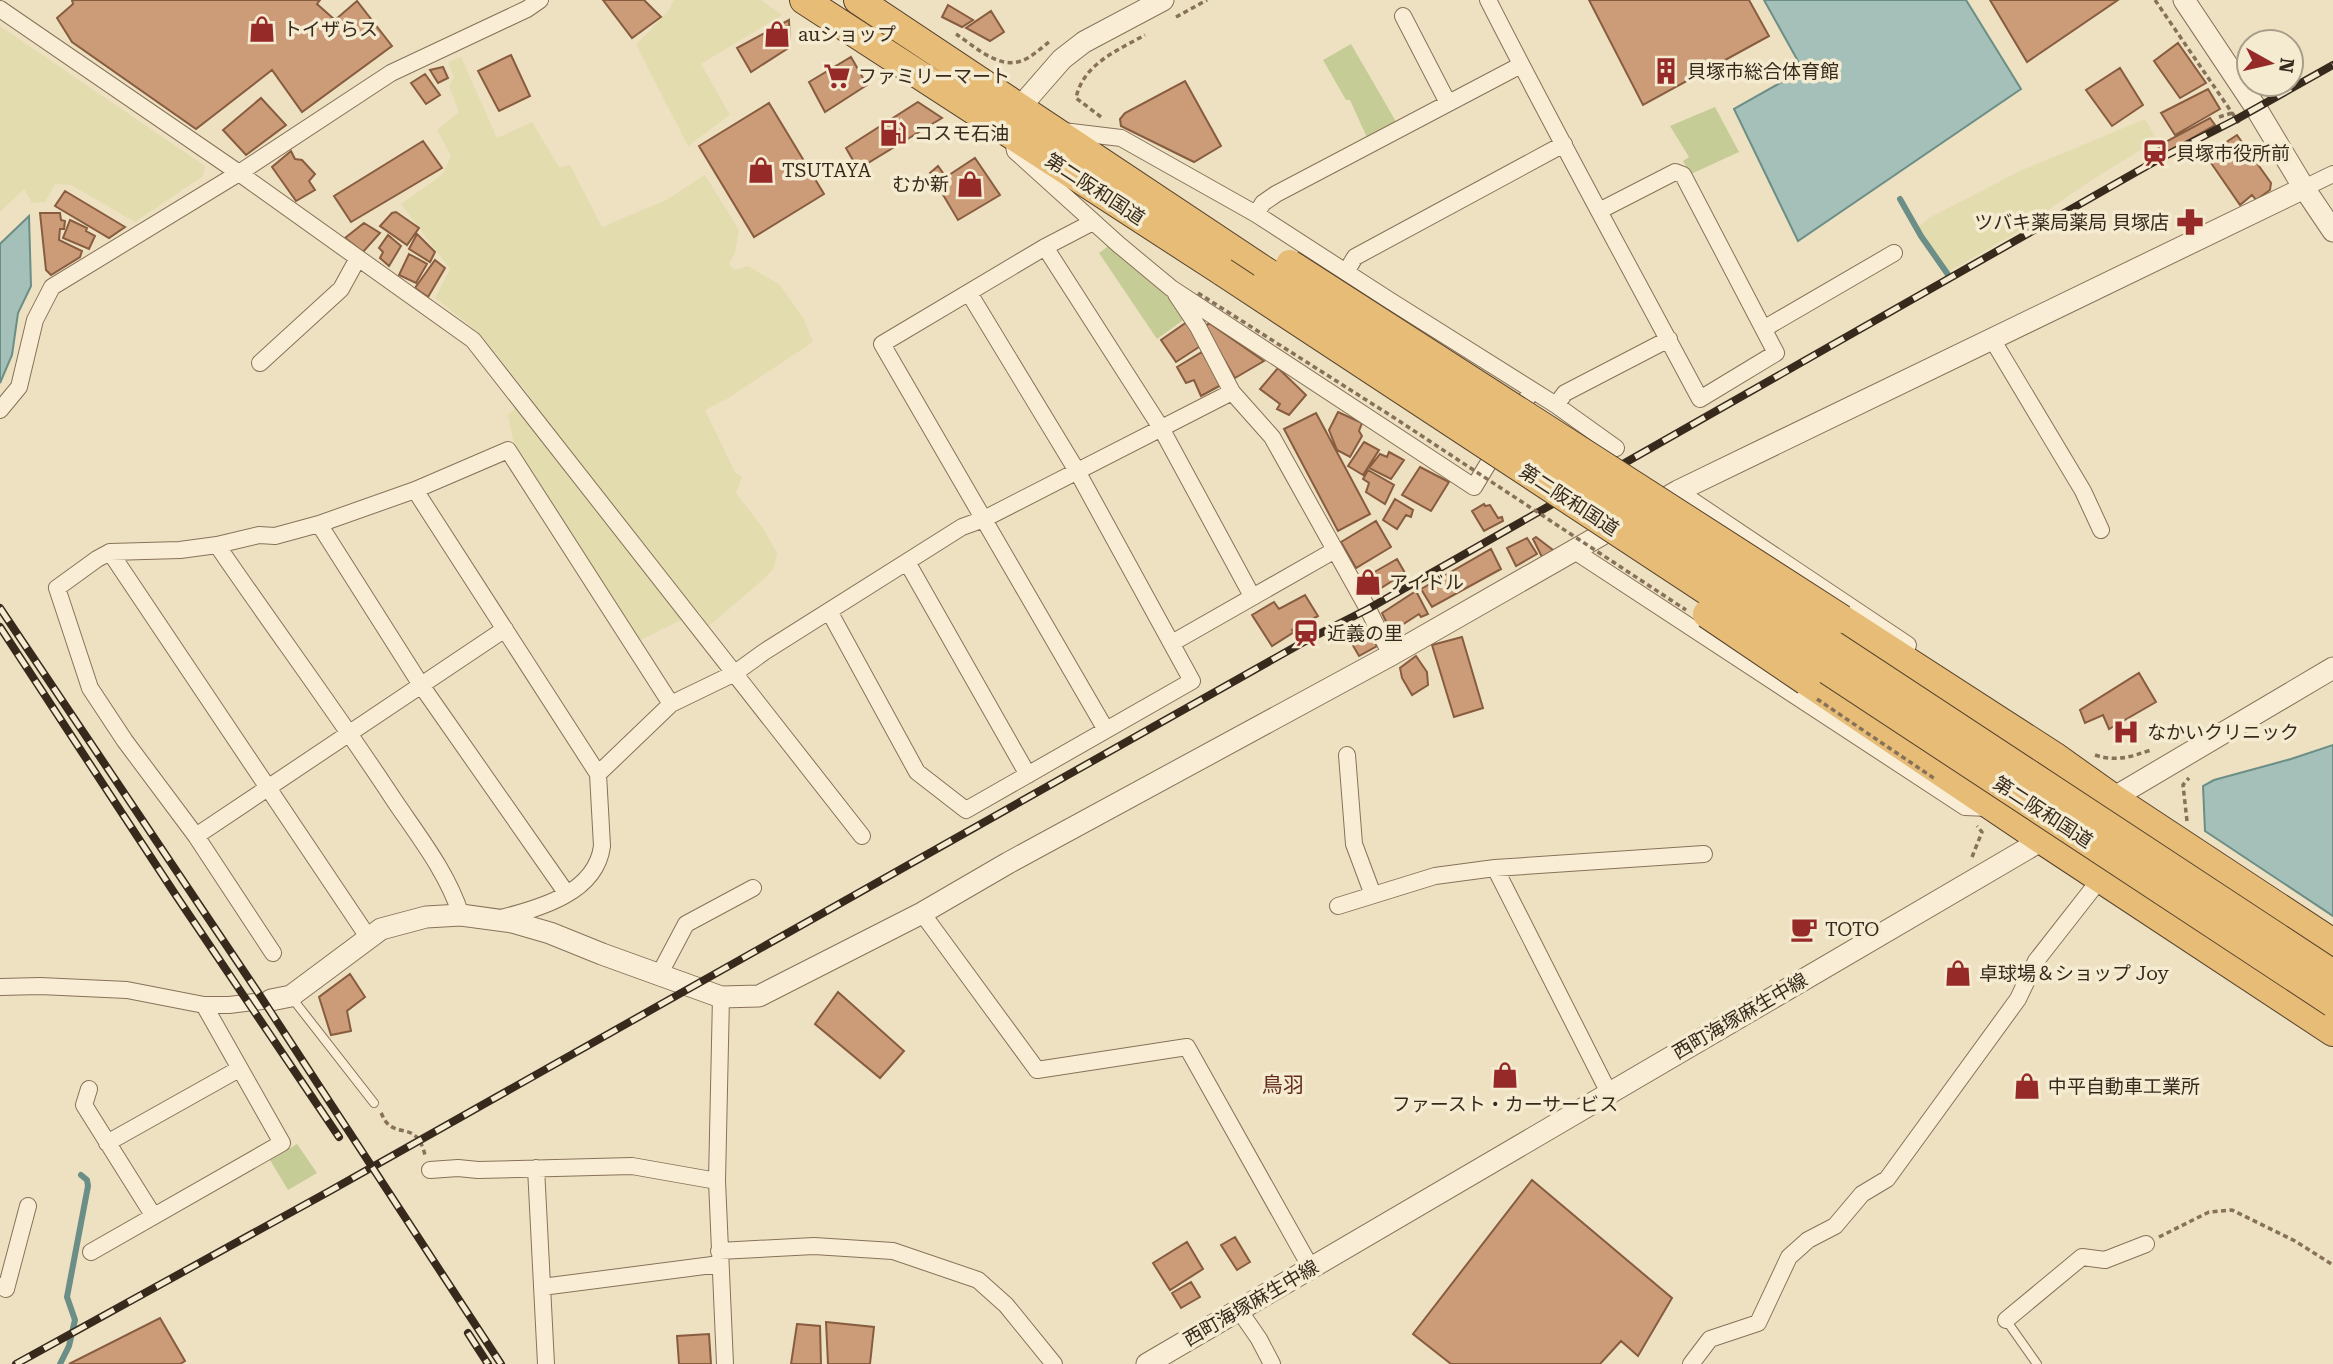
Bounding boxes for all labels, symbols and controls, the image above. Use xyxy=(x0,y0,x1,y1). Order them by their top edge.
shop icon: トイザらス xyxy=(247,14,277,44)
place label: トイザらス xyxy=(283,18,378,41)
shop icon: auショップ xyxy=(762,19,792,49)
place label: auショップ xyxy=(798,23,896,46)
north arrow xyxy=(2235,28,2305,98)
building icon: 貝塚市総合体育館 xyxy=(1651,56,1681,86)
text: N xyxy=(2274,56,2299,75)
place label: 貝塚市総合体育館 xyxy=(1687,60,1839,83)
supermarket icon: ファミリーマート xyxy=(822,61,852,91)
place label: ファミリーマート xyxy=(858,65,1010,88)
fuel station icon: コスモ石油 xyxy=(878,118,908,148)
place label: コスモ石油 xyxy=(914,122,1009,145)
station icon: 貝塚市役所前 xyxy=(2140,138,2170,168)
place label: 貝塚市役所前 xyxy=(2176,142,2290,165)
street label: 第二阪和国道 xyxy=(1041,148,1149,230)
shop icon: TSUTAYA xyxy=(746,155,776,185)
place label: TSUTAYA xyxy=(782,159,872,182)
shop icon: むか新 xyxy=(955,169,985,199)
place label: むか新 xyxy=(892,173,949,196)
pharmacy icon: ツバキ薬局薬局 貝塚店 xyxy=(2175,207,2205,237)
place label: ツバキ薬局薬局 貝塚店 xyxy=(1974,211,2169,234)
street label: 第二阪和国道 xyxy=(1515,459,1623,541)
shop icon: アイドル xyxy=(1353,567,1383,597)
place label: アイドル xyxy=(1389,571,1464,594)
station icon: 近義の里 xyxy=(1291,618,1321,648)
place label: 近義の里 xyxy=(1327,622,1403,645)
hospital icon: なかいクリニック xyxy=(2111,717,2141,747)
place label: なかいクリニック xyxy=(2147,721,2299,744)
street label: 第二阪和国道 xyxy=(1989,771,2097,853)
cafe icon: TOTO xyxy=(1789,914,1819,944)
place label: TOTO xyxy=(1825,918,1879,941)
shop icon: 卓球場＆ショップ Joy xyxy=(1943,958,1973,988)
place label: 卓球場＆ショップ Joy xyxy=(1979,962,2170,985)
street label: 西町海塚麻生中線 xyxy=(1668,968,1812,1064)
shop icon: ファースト・カーサービス xyxy=(1490,1060,1520,1090)
shop icon: 中平自動車工業所 xyxy=(2012,1071,2042,1101)
district label: 鳥羽 xyxy=(1262,1073,1304,1097)
place label: 中平自動車工業所 xyxy=(2048,1075,2200,1098)
place label: ファースト・カーサービス xyxy=(1392,1093,1618,1116)
street label: 西町海塚麻生中線 xyxy=(1179,1255,1323,1351)

